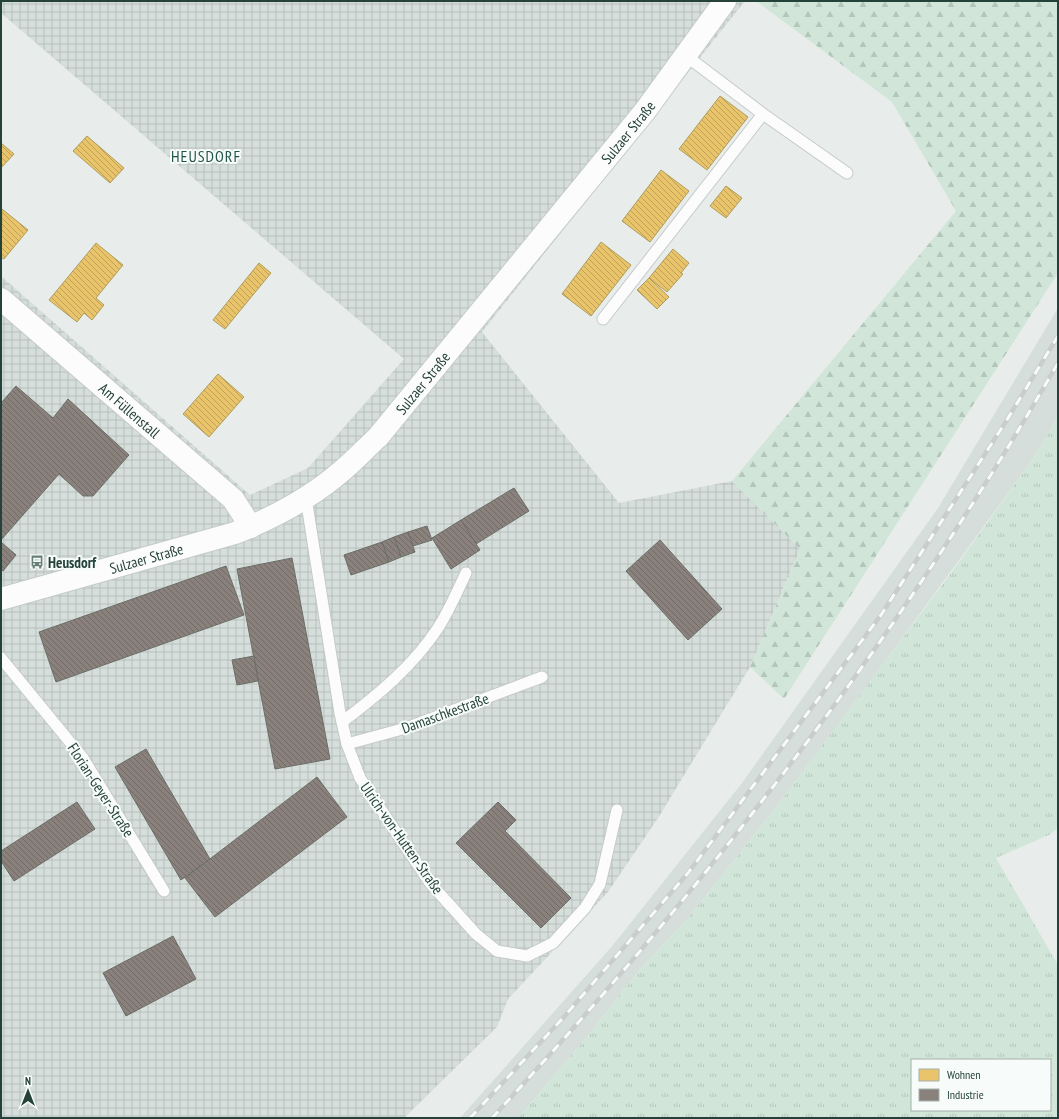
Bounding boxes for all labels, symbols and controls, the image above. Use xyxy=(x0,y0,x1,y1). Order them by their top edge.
street label: Sulzaer Straße xyxy=(596,97,659,167)
district label: HEUSDORF xyxy=(171,146,241,166)
street label: Sulzaer Straße xyxy=(391,347,454,418)
street label: Am Füllenstall xyxy=(95,378,165,442)
street label: Sulzaer Straße xyxy=(107,539,185,577)
place label: Heusdorf xyxy=(48,553,97,572)
bus stop icon: Heusdorf xyxy=(29,554,45,570)
street label: Damaschkestraße xyxy=(399,688,491,738)
street label: Florian-Geyer-Straße xyxy=(64,739,138,841)
street label: Ulrich-von-Hutten-Straße xyxy=(356,778,448,898)
legend xyxy=(911,1059,1051,1111)
text: Wohnen xyxy=(947,1067,981,1082)
north arrow xyxy=(8,1071,48,1111)
text: N xyxy=(25,1074,31,1088)
text: Industrie xyxy=(947,1087,984,1102)

